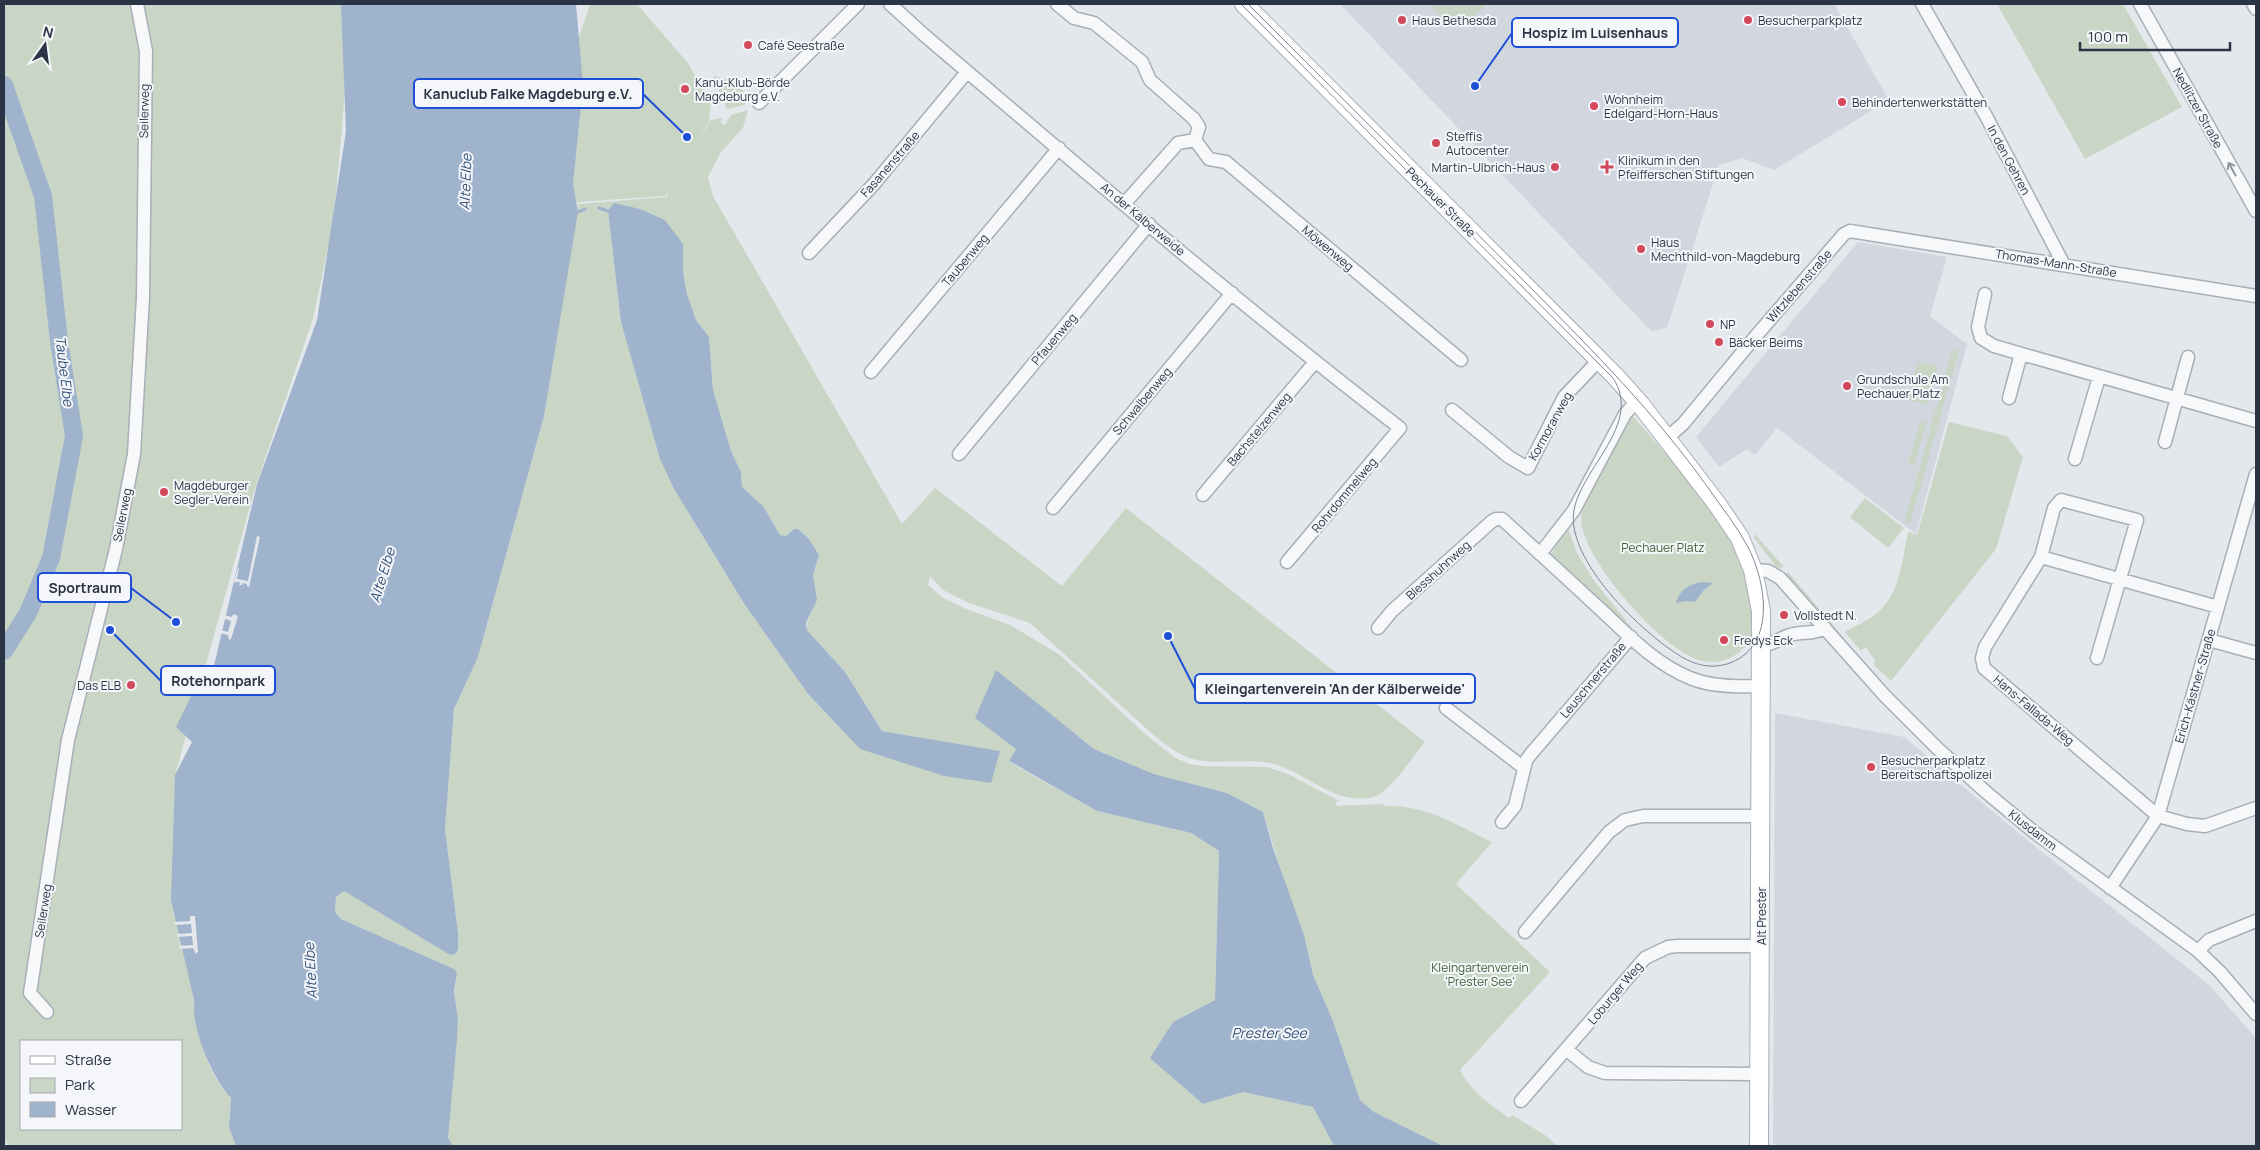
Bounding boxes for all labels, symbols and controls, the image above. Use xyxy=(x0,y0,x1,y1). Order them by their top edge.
place label: Haus Bethesda xyxy=(1412,12,1496,29)
place label: Besucherparkplatz xyxy=(1758,12,1863,29)
marker: Haus Bethesda xyxy=(1396,14,1408,26)
marker: Besucherparkplatz xyxy=(1742,14,1754,26)
callout: Hospiz im Luisenhaus xyxy=(1512,18,1678,47)
north arrow xyxy=(20,20,70,70)
scale bar xyxy=(2080,20,2230,52)
text: N xyxy=(41,21,55,42)
text: Hospiz im Luisenhaus xyxy=(1522,23,1668,42)
text: 100 m xyxy=(2088,26,2128,47)
place label: Café Seestraße xyxy=(758,37,844,54)
marker: Café Seestraße xyxy=(742,39,754,51)
street label: Nedlitzer Straße xyxy=(2169,65,2227,151)
place label: Kanu-Klub-Börde Magdeburg e.V. xyxy=(695,74,790,105)
callout: Kanuclub Falke Magdeburg e.V. xyxy=(414,79,643,108)
marker: Kanu-Klub-Börde Magdeburg e.V. xyxy=(679,83,691,95)
street label: Seilerweg xyxy=(135,84,153,138)
text: Kanuclub Falke Magdeburg e.V. xyxy=(424,84,632,103)
place label: Wohnheim Edelgard-Horn-Haus xyxy=(1604,91,1718,122)
place label: Behindertenwerkstätten xyxy=(1852,94,1987,111)
marker: Behindertenwerkstätten xyxy=(1836,96,1848,108)
marker: Wohnheim Edelgard-Horn-Haus xyxy=(1588,100,1600,112)
street label: In den Gehren xyxy=(1984,122,2034,198)
street label: Fasanenstraße xyxy=(857,127,923,201)
place label: Steffis Autocenter xyxy=(1446,128,1509,159)
marker: Steffis Autocenter xyxy=(1430,137,1442,149)
place label: Klinikum in den Pfeifferschen Stiftungen xyxy=(1618,152,1754,183)
water label: Alte Elbe xyxy=(455,153,476,210)
place label: Martin-Ulbrich-Haus xyxy=(1432,159,1545,176)
marker: Klinikum in den Pfeifferschen Stiftungen xyxy=(1600,160,1614,174)
marker: Martin-Ulbrich-Haus xyxy=(1549,161,1561,173)
one-way arrow xyxy=(2227,162,2237,176)
street label: Pechauer Straße xyxy=(1402,163,1480,241)
street label: An der Kälberweide xyxy=(1097,178,1189,260)
street label: Möwenweg xyxy=(1298,221,1358,275)
street label: Taubenweg xyxy=(938,230,992,290)
place label: Haus Mechthild-von-Magdeburg xyxy=(1651,234,1800,265)
marker: Haus Mechthild-von-Magdeburg xyxy=(1635,243,1647,255)
street label: Thomas-Mann-Straße xyxy=(1994,245,2118,281)
street label: Witzlebenstraße xyxy=(1762,246,1836,326)
street label: Pfauenweg xyxy=(1027,310,1081,368)
place label: NP xyxy=(1720,316,1735,333)
marker: NP xyxy=(1704,318,1716,330)
place label: Bäcker Beims xyxy=(1729,334,1803,351)
water label: Taube Elbe xyxy=(51,335,79,408)
marker: Bäcker Beims xyxy=(1713,336,1725,348)
street label: Schwalbenweg xyxy=(1109,364,1175,438)
place label: Grundschule Am Pechauer Platz xyxy=(1857,371,1948,402)
marker: Grundschule Am Pechauer Platz xyxy=(1841,380,1853,392)
street label: Bachstelzenweg xyxy=(1223,389,1295,469)
street label: Kormoranweg xyxy=(1524,389,1576,463)
street label: Rohrdommelweg xyxy=(1307,454,1381,536)
place label: Magdeburger Segler-Verein xyxy=(174,477,249,508)
marker: Magdeburger Segler-Verein xyxy=(158,486,170,498)
street label: Seilerweg xyxy=(108,487,136,543)
street label: Blesshuhnweg xyxy=(1402,536,1474,604)
park label: Pechauer Platz xyxy=(1621,539,1705,556)
water label: Alte Elbe xyxy=(365,545,400,605)
callout: Sportraum xyxy=(38,573,131,602)
text: Sportraum xyxy=(49,578,121,597)
place label: Vollstedt N. xyxy=(1794,607,1857,624)
marker: Vollstedt N. xyxy=(1778,609,1790,621)
street label: Erich-Kästner-Straße xyxy=(2171,627,2219,745)
place label: Fredys Eck xyxy=(1734,632,1794,649)
marker: Fredys Eck xyxy=(1718,634,1730,646)
street label: Leuschnerstraße xyxy=(1556,638,1630,722)
callout: Rotehornpark xyxy=(161,666,275,695)
text: Rotehornpark xyxy=(171,671,265,690)
street label: Hans-Fallada-Weg xyxy=(1990,671,2078,749)
callout: Kleingartenverein 'An der Kälberweide' xyxy=(1195,674,1475,703)
place label: Das ELB xyxy=(77,677,121,694)
marker: Das ELB xyxy=(125,679,137,691)
text: Kleingartenverein 'An der Kälberweide' xyxy=(1205,679,1465,698)
place label: Besucherparkplatz Bereitschaftspolizei xyxy=(1881,752,1992,783)
marker: Besucherparkplatz Bereitschaftspolizei xyxy=(1865,761,1877,773)
street label: Klusdamm xyxy=(2005,806,2061,854)
street label: Seilerweg xyxy=(30,883,56,939)
street label: Alt Prester xyxy=(1753,886,1770,945)
water label: Alte Elbe xyxy=(299,942,321,1000)
street label: Loburger Weg xyxy=(1584,958,1646,1028)
park label: Kleingartenverein 'Prester See' xyxy=(1431,959,1529,990)
water label: Prester See xyxy=(1231,1023,1307,1042)
legend xyxy=(20,1040,182,1130)
text: Straße xyxy=(65,1049,112,1070)
text: Park xyxy=(65,1074,95,1095)
text: Wasser xyxy=(65,1099,117,1120)

